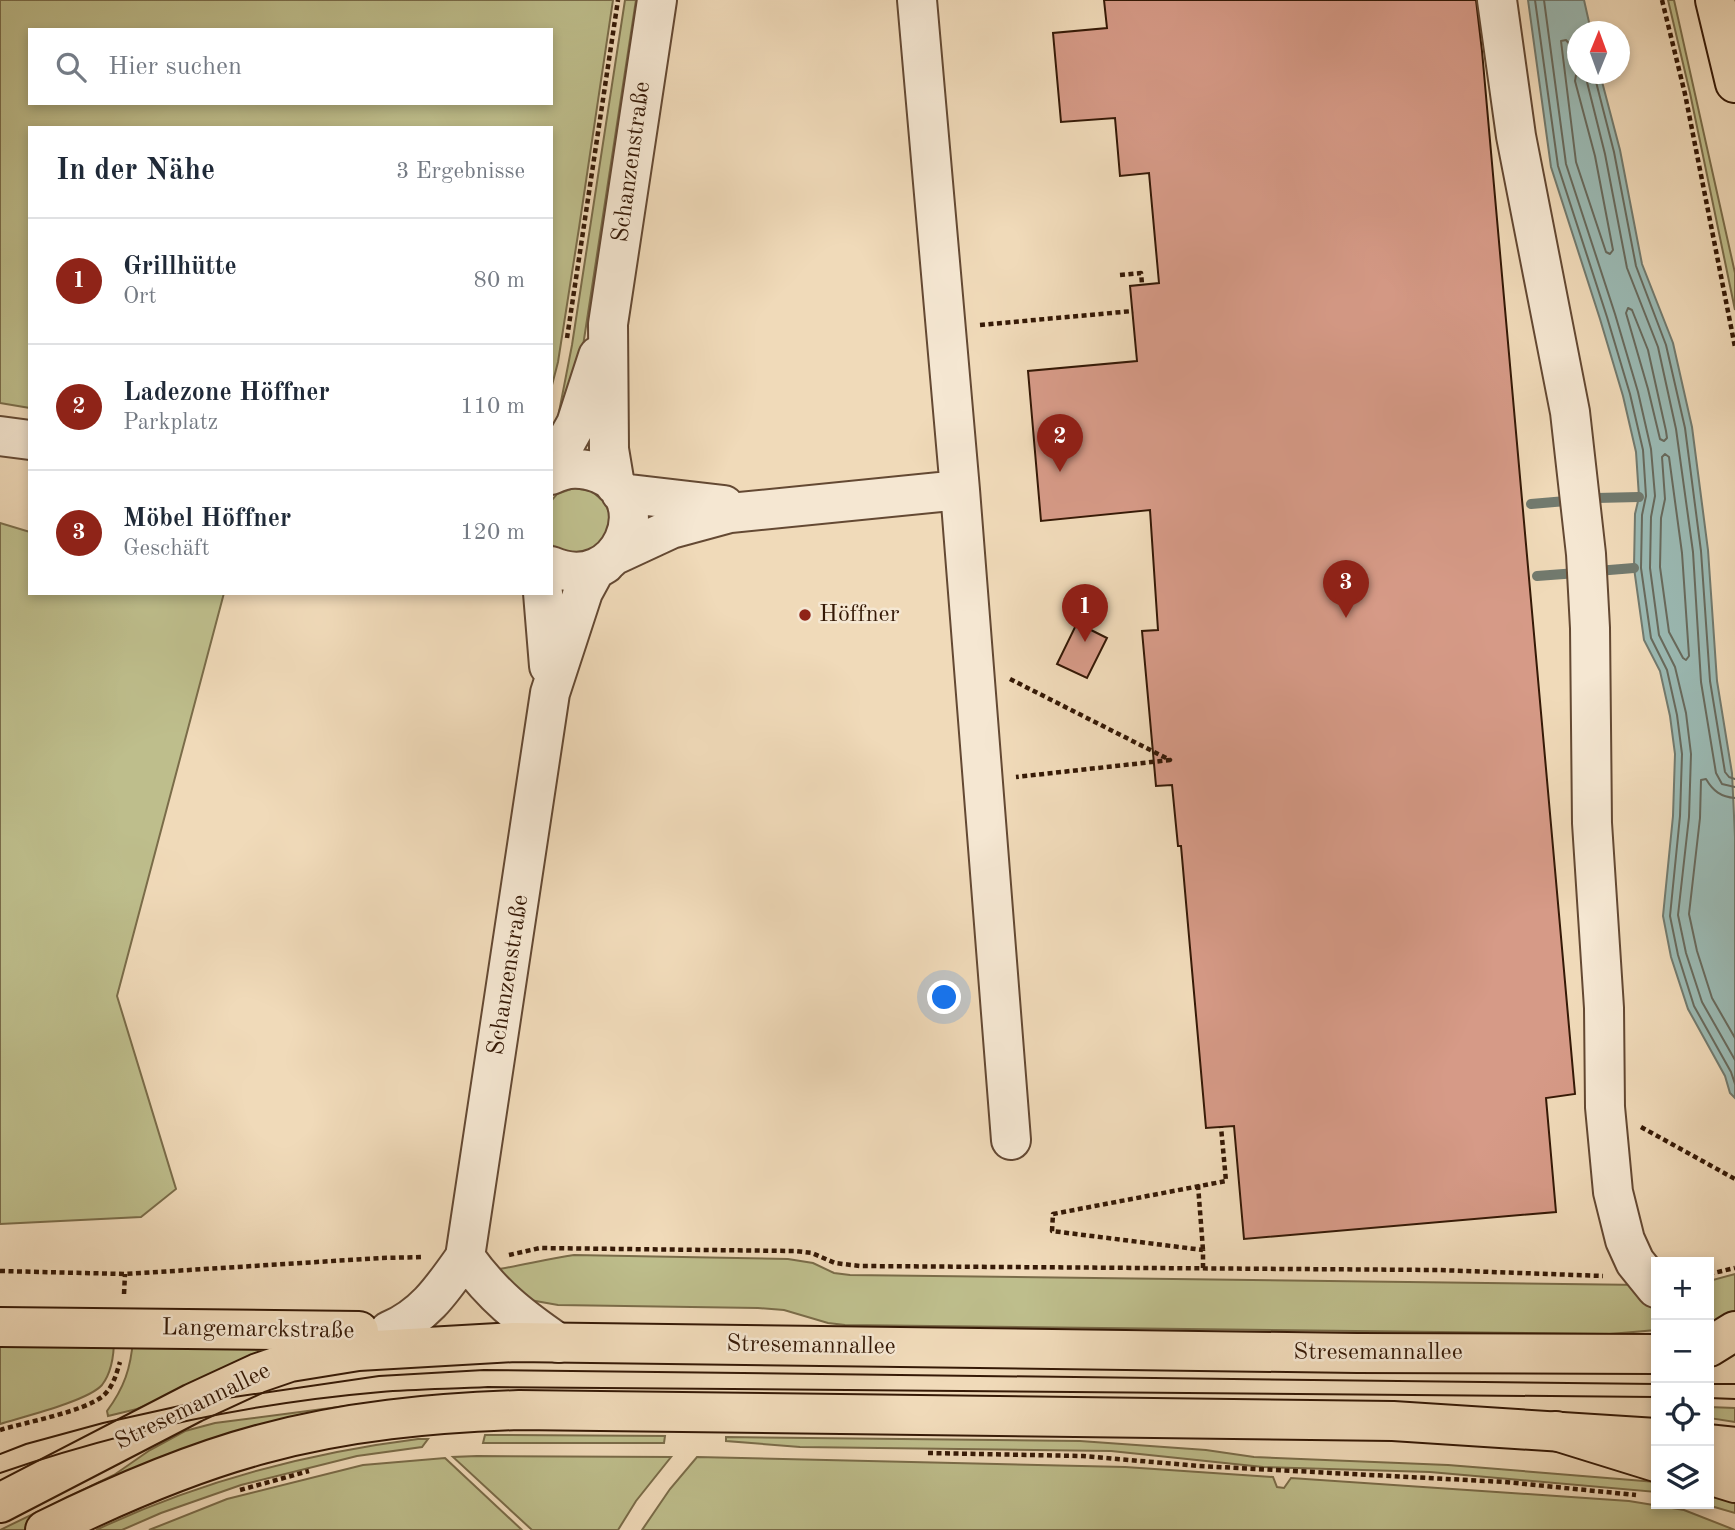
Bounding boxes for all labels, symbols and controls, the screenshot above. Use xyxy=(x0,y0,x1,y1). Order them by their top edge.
north arrow xyxy=(1567,21,1630,84)
search box xyxy=(28,28,553,105)
icon: search xyxy=(52,48,90,86)
text: Hier suchen xyxy=(108,54,242,80)
street label: Schanzenstraße xyxy=(609,80,655,244)
text: In der Nähe xyxy=(56,156,215,186)
text: 3 Ergebnisse xyxy=(396,160,525,183)
text: Grillhütte xyxy=(123,254,237,280)
text: 1 xyxy=(72,269,86,292)
text: 80 m xyxy=(474,269,525,292)
text: Ort xyxy=(123,285,157,308)
text: Ladezone Höffner xyxy=(123,380,330,406)
text: 2 xyxy=(72,395,86,418)
text: 110 m xyxy=(460,395,525,418)
text: Parkplatz xyxy=(123,411,218,434)
pin: 2 xyxy=(1037,414,1083,472)
text: Möbel Höffner xyxy=(123,506,291,532)
text: 3 xyxy=(72,521,86,544)
text: 120 m xyxy=(460,521,525,544)
text: Geschäft xyxy=(123,537,210,560)
pin: 3 xyxy=(1323,560,1369,618)
pin: 1 xyxy=(1062,584,1108,642)
place label: Höffner xyxy=(819,603,900,627)
marker: Höffner xyxy=(797,607,813,623)
street label: Schanzenstraße xyxy=(484,893,534,1057)
your location xyxy=(927,980,961,1014)
map controls xyxy=(1651,1257,1714,1509)
button: + xyxy=(1651,1257,1714,1320)
street label: Langemarckstraße xyxy=(161,1316,355,1344)
button: − xyxy=(1651,1320,1714,1383)
street label: Stresemannallee xyxy=(726,1333,896,1359)
street label: Stresemannallee xyxy=(1293,1341,1463,1365)
street label: Stresemannallee xyxy=(112,1359,274,1455)
button: locate xyxy=(1651,1383,1714,1446)
button: layers xyxy=(1651,1446,1714,1509)

